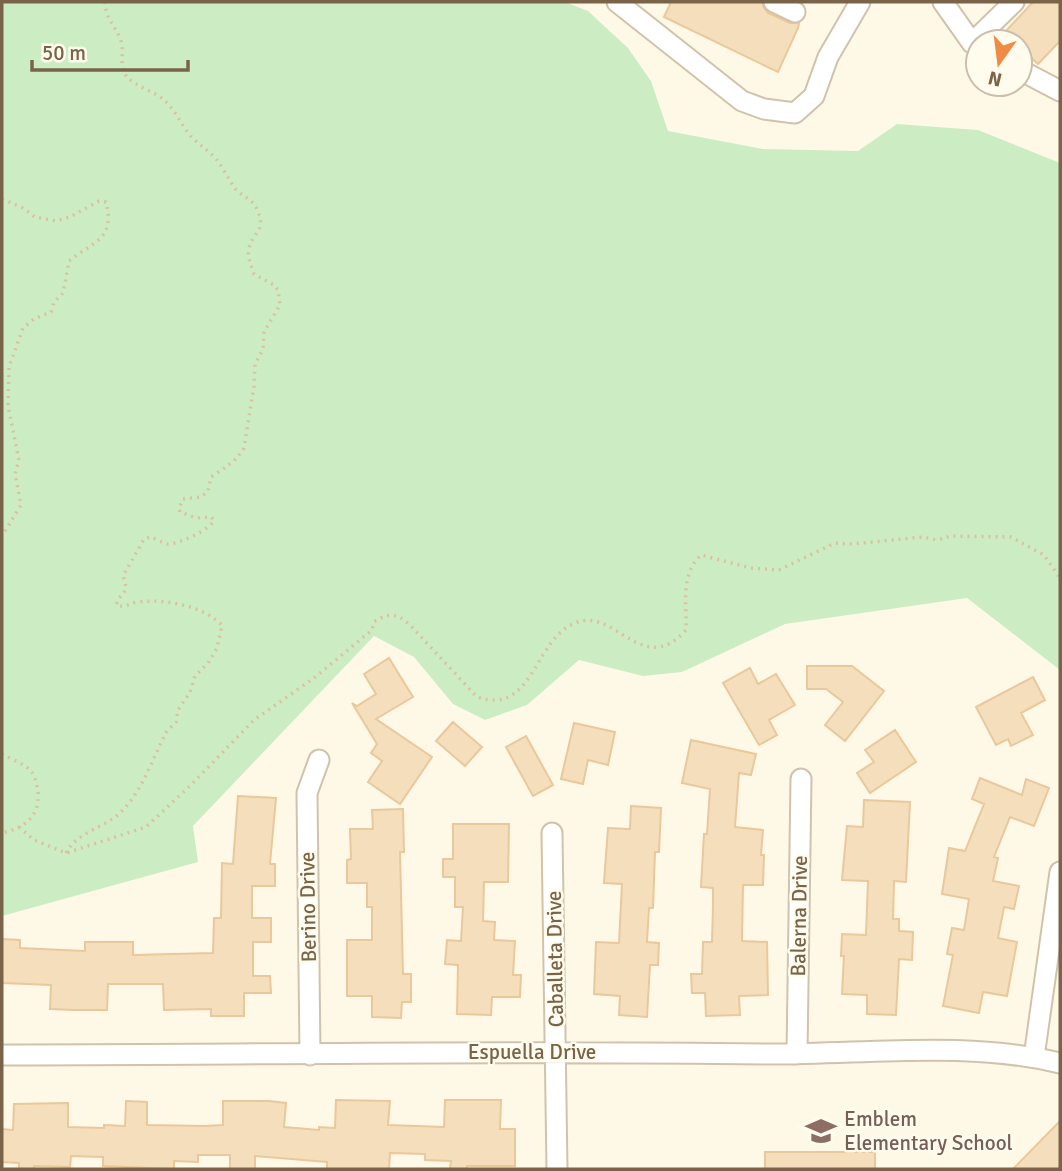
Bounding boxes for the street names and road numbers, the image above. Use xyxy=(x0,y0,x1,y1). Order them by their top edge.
street label: Berino Drive xyxy=(294,851,322,963)
street label: Balerna Drive xyxy=(785,855,813,977)
street label: Caballeta Drive xyxy=(541,890,569,1028)
street label: Espuella Drive xyxy=(468,1039,596,1065)

